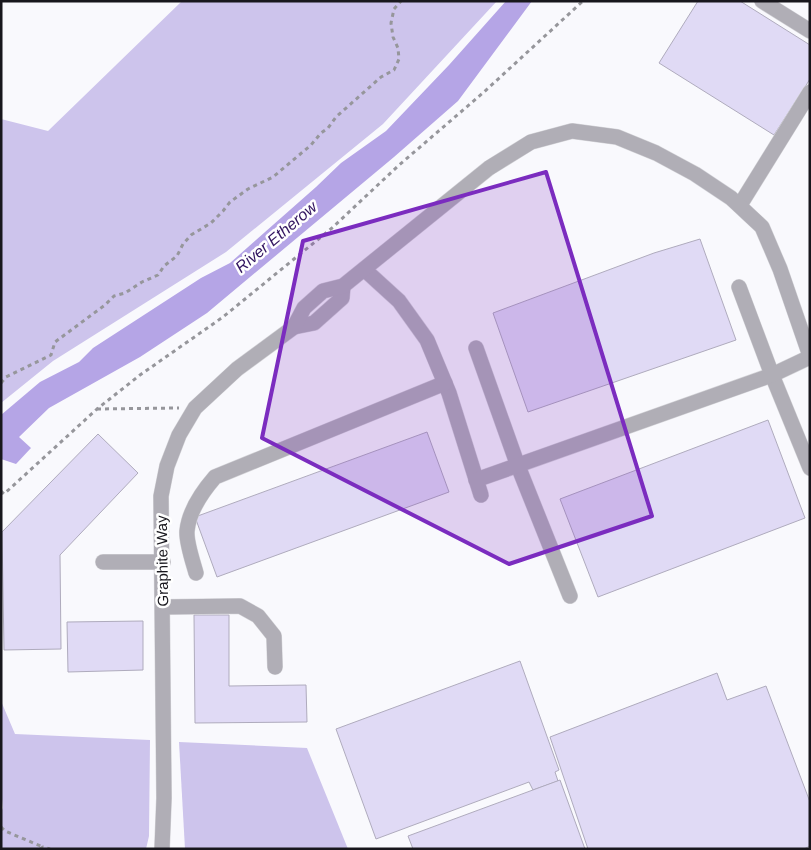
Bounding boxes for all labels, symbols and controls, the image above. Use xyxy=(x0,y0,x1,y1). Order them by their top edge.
water label: River Etherow xyxy=(232,197,321,276)
street label: Graphite Way xyxy=(153,515,171,607)

